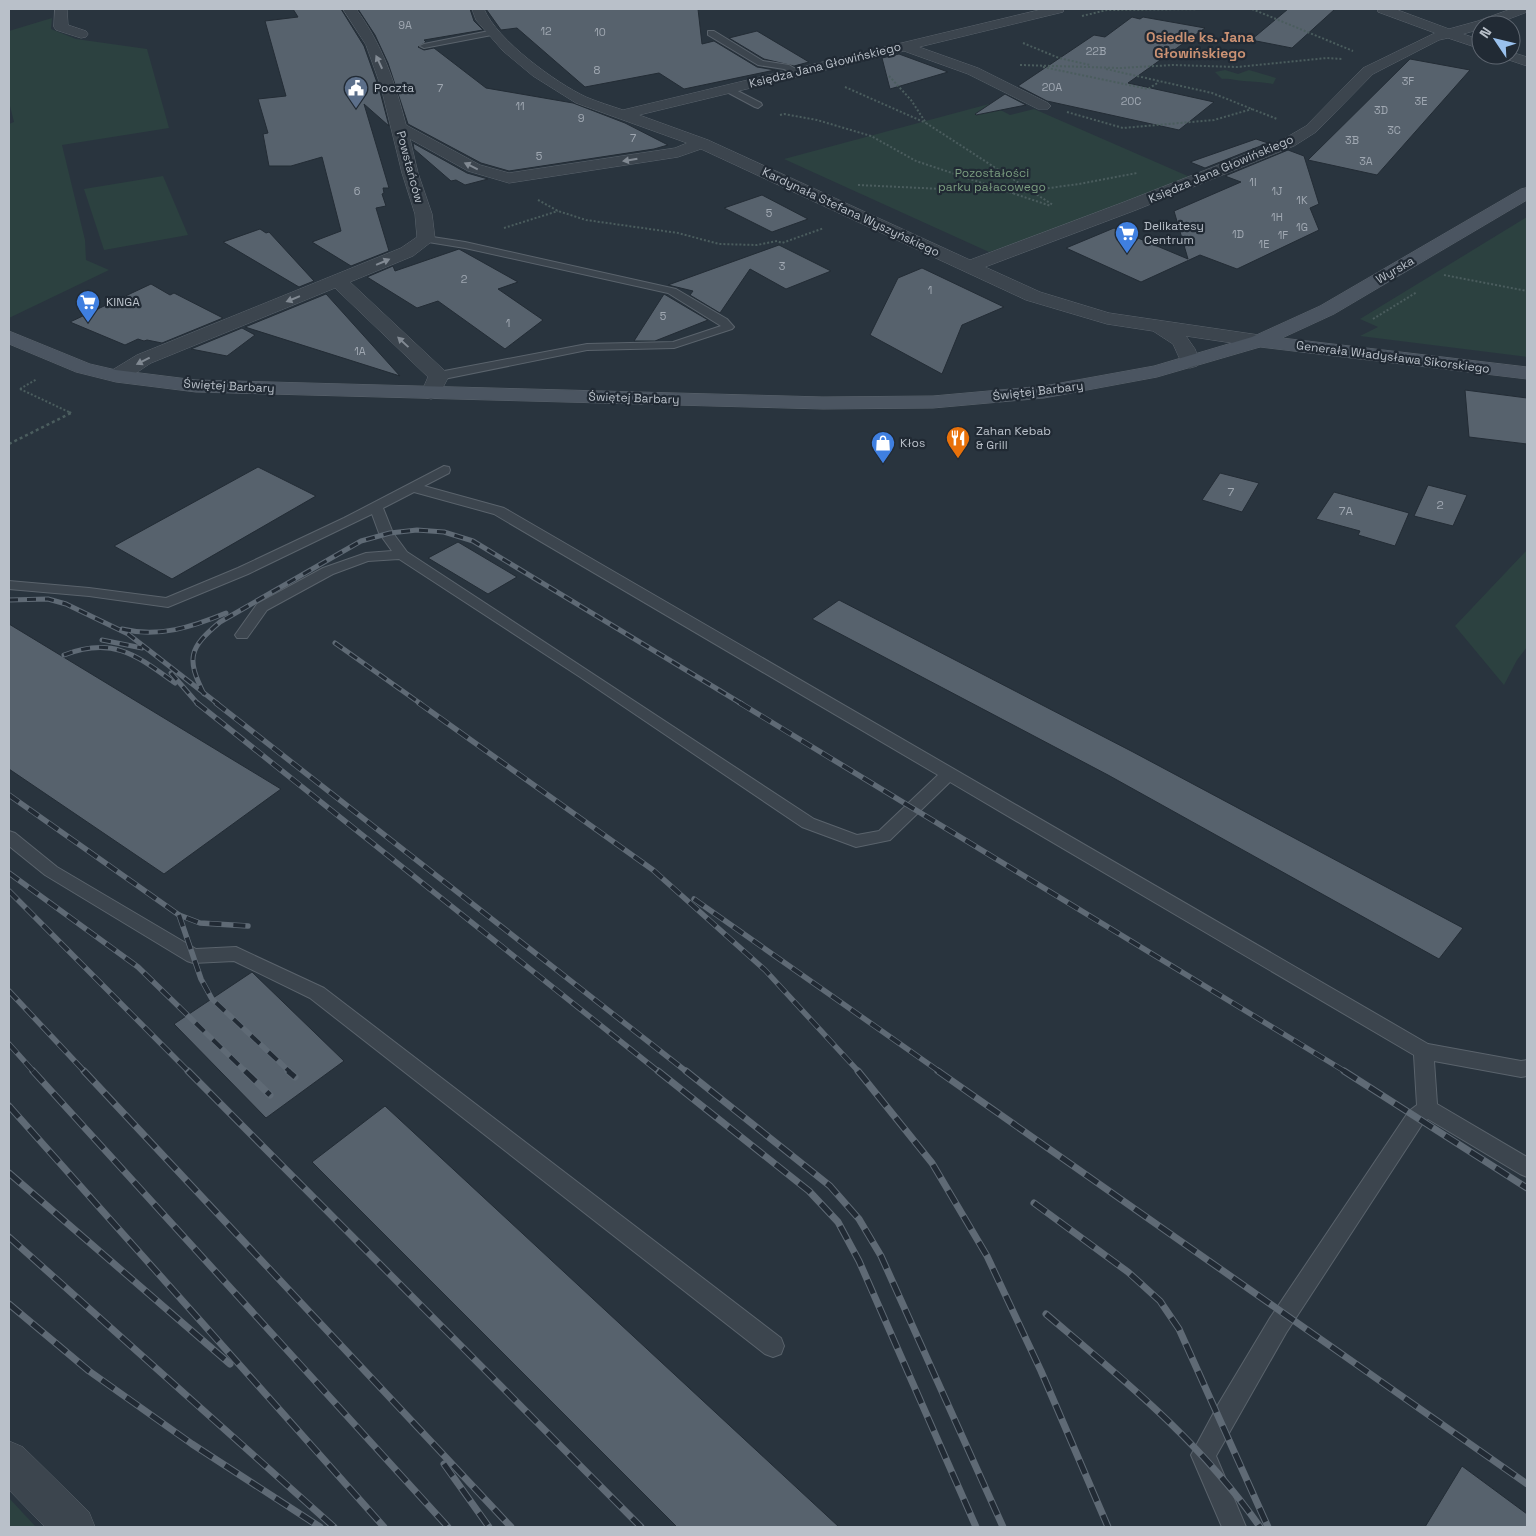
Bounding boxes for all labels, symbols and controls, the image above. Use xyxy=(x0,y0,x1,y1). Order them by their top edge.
north arrow xyxy=(1471,15,1521,65)
house number: 9A xyxy=(398,18,412,32)
house number: 12 xyxy=(540,24,552,38)
text: N xyxy=(1475,24,1495,42)
house number: 10 xyxy=(594,25,606,39)
district label: Osiedle ks. Jana Głowińskiego xyxy=(1146,28,1254,62)
street label: Księdza Jana Głowińskiego xyxy=(747,38,903,92)
house number: 22B xyxy=(1086,44,1106,58)
one-way arrow xyxy=(374,55,382,69)
house number: 8 xyxy=(594,63,601,77)
house number: 3F xyxy=(1402,74,1414,88)
public building icon: Poczta xyxy=(343,75,369,109)
place label: Poczta xyxy=(374,80,414,96)
house number: 20A xyxy=(1042,80,1062,94)
house number: 7 xyxy=(437,81,443,95)
house number: 20C xyxy=(1121,94,1141,108)
house number: 3E xyxy=(1415,94,1427,108)
house number: 11 xyxy=(515,99,525,113)
house number: 3D xyxy=(1374,103,1388,117)
house number: 9 xyxy=(578,111,585,125)
house number: 3C xyxy=(1387,123,1401,137)
street label: Powstańców xyxy=(393,129,427,205)
house number: 7 xyxy=(630,131,636,145)
street label: Księdza Jana Głowińskiego xyxy=(1146,131,1296,207)
house number: 3B xyxy=(1345,133,1359,147)
house number: 5 xyxy=(536,149,543,163)
house number: 3A xyxy=(1359,154,1373,168)
one-way arrow xyxy=(622,156,638,164)
one-way arrow xyxy=(464,162,479,170)
street label: Kardynała Stefana Wyszyńskiego xyxy=(760,164,942,260)
park label: Pozostałości parku pałacowego xyxy=(938,165,1046,195)
house number: 1I xyxy=(1249,175,1257,189)
house number: 6 xyxy=(354,184,361,198)
house number: 1J xyxy=(1271,184,1283,198)
house number: 1K xyxy=(1296,193,1308,207)
house number: 5 xyxy=(766,206,773,220)
house number: 1H xyxy=(1271,210,1283,224)
place label: Delikatesy Centrum xyxy=(1144,218,1204,248)
supermarket icon: Delikatesy Centrum xyxy=(1114,220,1140,254)
house number: 1G xyxy=(1296,220,1308,234)
house number: 1D xyxy=(1232,227,1244,241)
house number: 1F xyxy=(1278,228,1288,242)
house number: 1E xyxy=(1259,237,1269,251)
street label: Wyrska xyxy=(1373,253,1417,287)
one-way arrow xyxy=(376,257,390,265)
house number: 3 xyxy=(779,259,786,273)
house number: 2 xyxy=(461,272,468,286)
house number: 1 xyxy=(928,283,932,297)
supermarket icon: KINGA xyxy=(75,289,101,323)
place label: KINGA xyxy=(106,294,140,310)
one-way arrow xyxy=(285,295,300,303)
house number: 5 xyxy=(660,309,667,323)
house number: 1 xyxy=(506,316,510,330)
one-way arrow xyxy=(398,336,410,348)
street label: Generała Władysława Sikorskiego xyxy=(1295,337,1491,377)
house number: 1A xyxy=(354,344,366,358)
one-way arrow xyxy=(136,357,150,365)
street label: Świętej Barbary xyxy=(183,376,275,396)
street label: Świętej Barbary xyxy=(992,378,1084,404)
street label: Świętej Barbary xyxy=(588,388,680,408)
place label: Zahan Kebab & Grill xyxy=(976,423,1051,453)
restaurant icon: Zahan Kebab & Grill xyxy=(945,425,971,459)
shop icon: Kłos xyxy=(870,430,896,464)
place label: Kłos xyxy=(900,435,925,451)
house number: 7 xyxy=(1228,484,1235,500)
house number: 2 xyxy=(1436,497,1444,513)
house number: 7A xyxy=(1339,503,1354,519)

